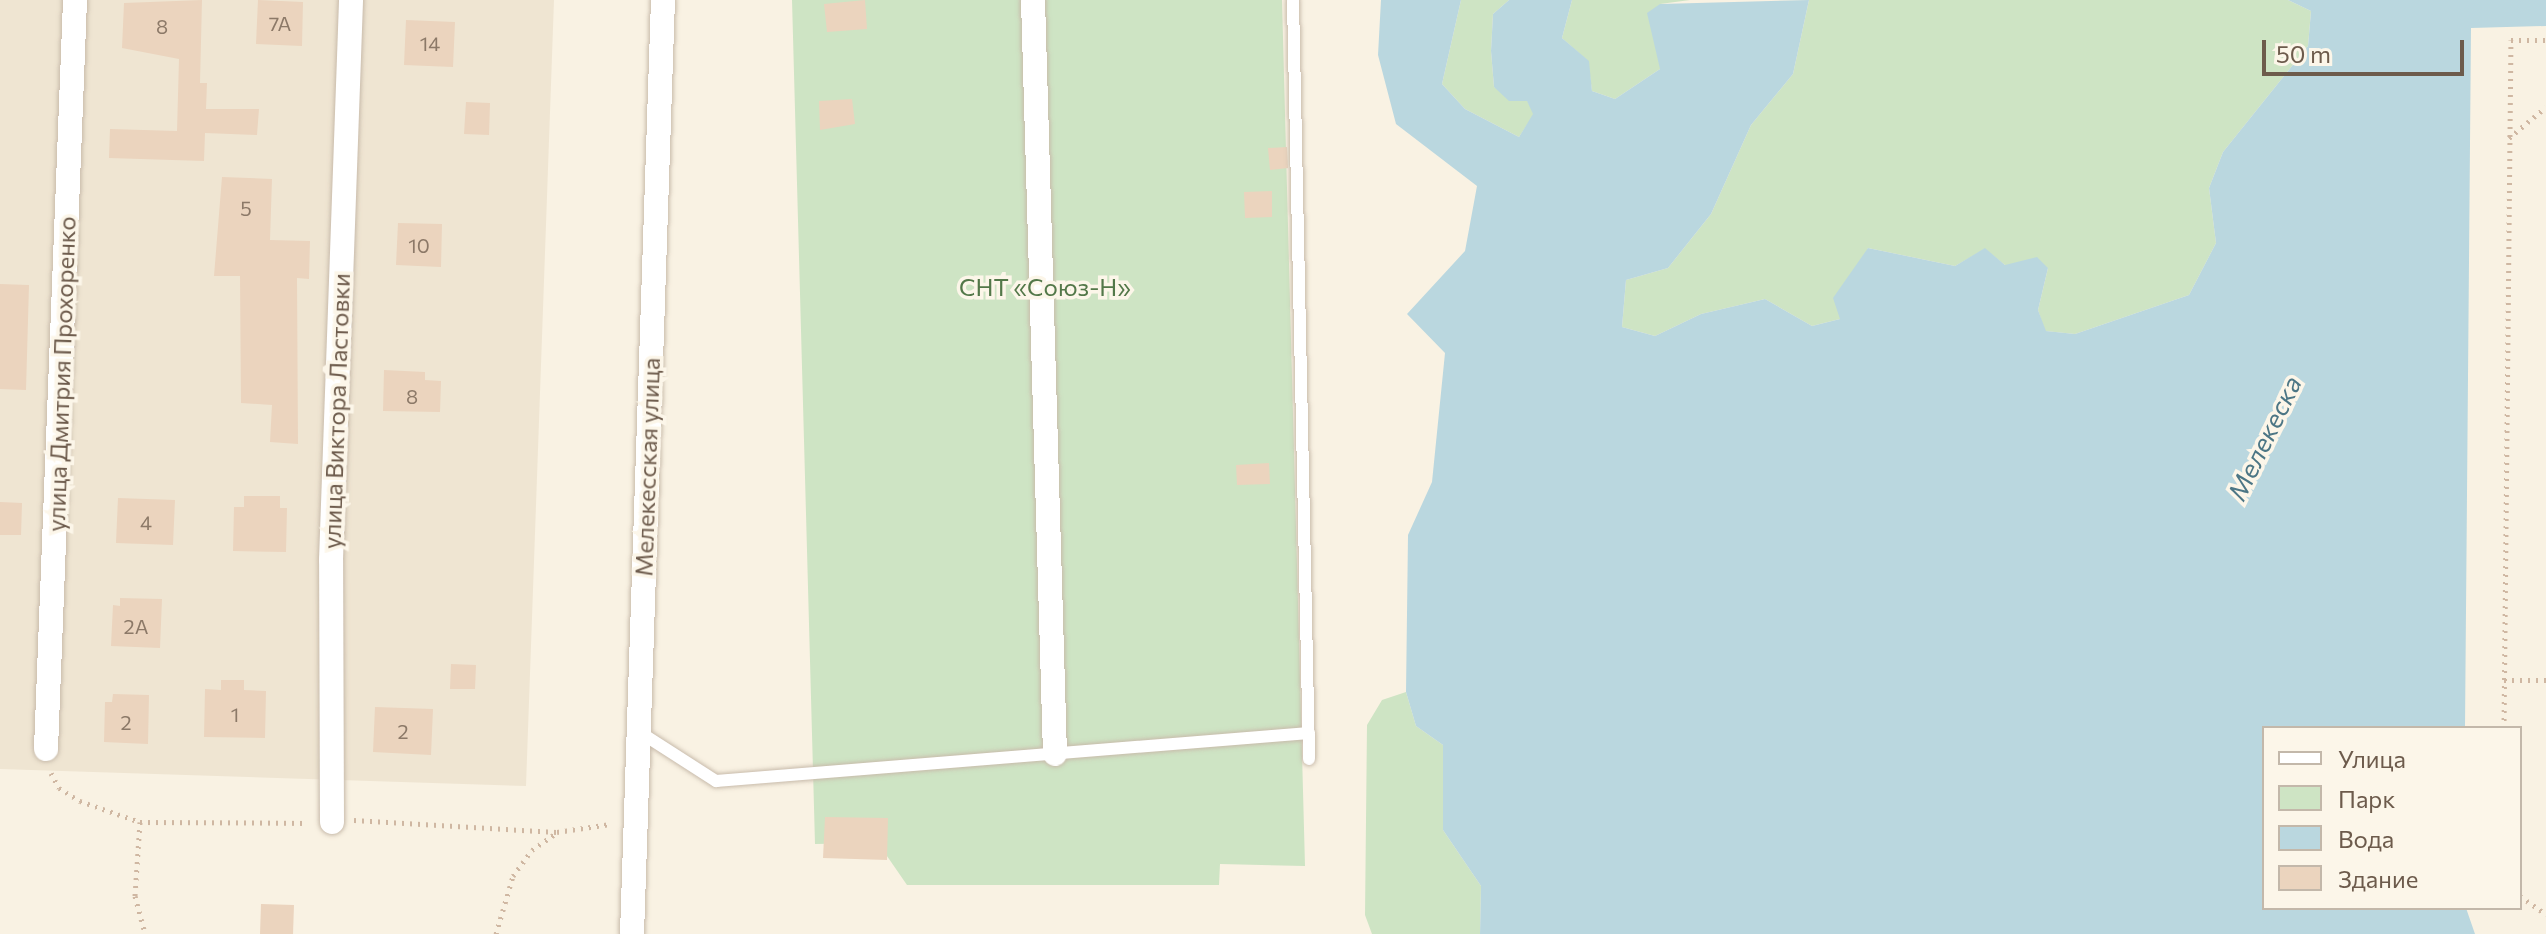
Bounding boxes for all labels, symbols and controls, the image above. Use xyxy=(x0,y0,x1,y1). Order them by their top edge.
house number: 7А xyxy=(269,11,291,35)
house number: 8 xyxy=(156,14,168,38)
scale bar xyxy=(2266,24,2468,74)
house number: 14 xyxy=(420,31,440,55)
text: 50 m xyxy=(2276,39,2331,68)
house number: 5 xyxy=(240,196,252,220)
street label: улица Дмитрия Прохоренко xyxy=(41,216,81,532)
house number: 10 xyxy=(408,233,430,257)
street label: улица Виктора Ластовки xyxy=(317,273,355,549)
park label: СНТ «Союз-Н» xyxy=(959,273,1131,301)
street label: Мелекесская улица xyxy=(629,357,665,577)
water label: Мелекеска xyxy=(2220,371,2308,505)
house number: 8 xyxy=(406,384,418,408)
house number: 4 xyxy=(140,510,152,534)
house number: 2А xyxy=(124,614,148,638)
house number: 1 xyxy=(231,702,239,726)
house number: 2 xyxy=(120,710,132,734)
house number: 2 xyxy=(397,719,409,743)
legend xyxy=(2262,726,2522,910)
text: Улица xyxy=(2338,744,2406,773)
text: Парк xyxy=(2338,784,2395,813)
text: Вода xyxy=(2338,824,2394,853)
text: Здание xyxy=(2338,864,2418,893)

